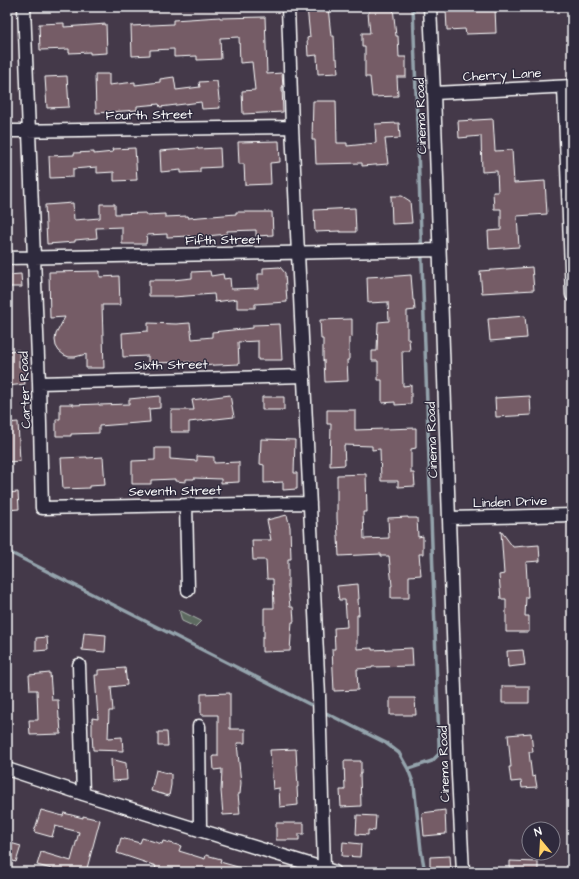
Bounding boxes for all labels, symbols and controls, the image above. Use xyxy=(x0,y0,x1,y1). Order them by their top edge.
street label: Cherry Lane xyxy=(462,64,542,87)
street label: Cinema Road xyxy=(411,77,431,155)
street label: Fourth Street xyxy=(105,105,193,125)
street label: Fifth Street xyxy=(185,230,262,250)
street label: Carter Road xyxy=(15,351,35,429)
street label: Sixth Street xyxy=(134,355,209,375)
street label: Cinema Road xyxy=(422,401,442,479)
street label: Seventh Street xyxy=(129,481,222,501)
street label: Linden Drive xyxy=(473,492,547,512)
street label: Cinema Road xyxy=(434,725,454,803)
north arrow xyxy=(521,821,561,861)
text: N xyxy=(532,824,544,840)

